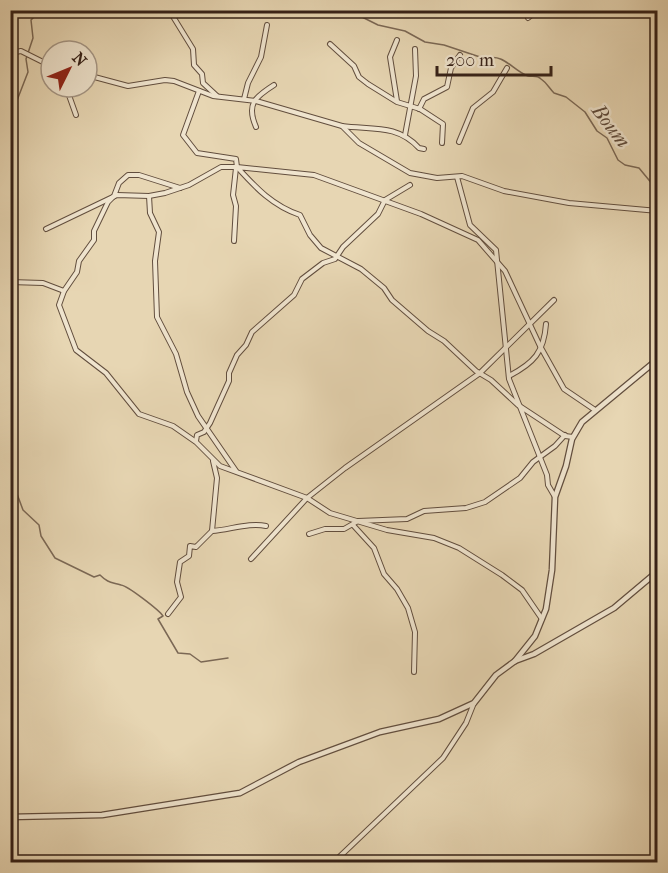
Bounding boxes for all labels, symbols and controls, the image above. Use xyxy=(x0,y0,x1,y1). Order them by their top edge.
north arrow xyxy=(39,39,99,99)
scale bar xyxy=(437,39,551,77)
text: N xyxy=(69,48,91,71)
text: 200 m xyxy=(446,50,494,71)
water label: Boum xyxy=(586,99,635,152)

